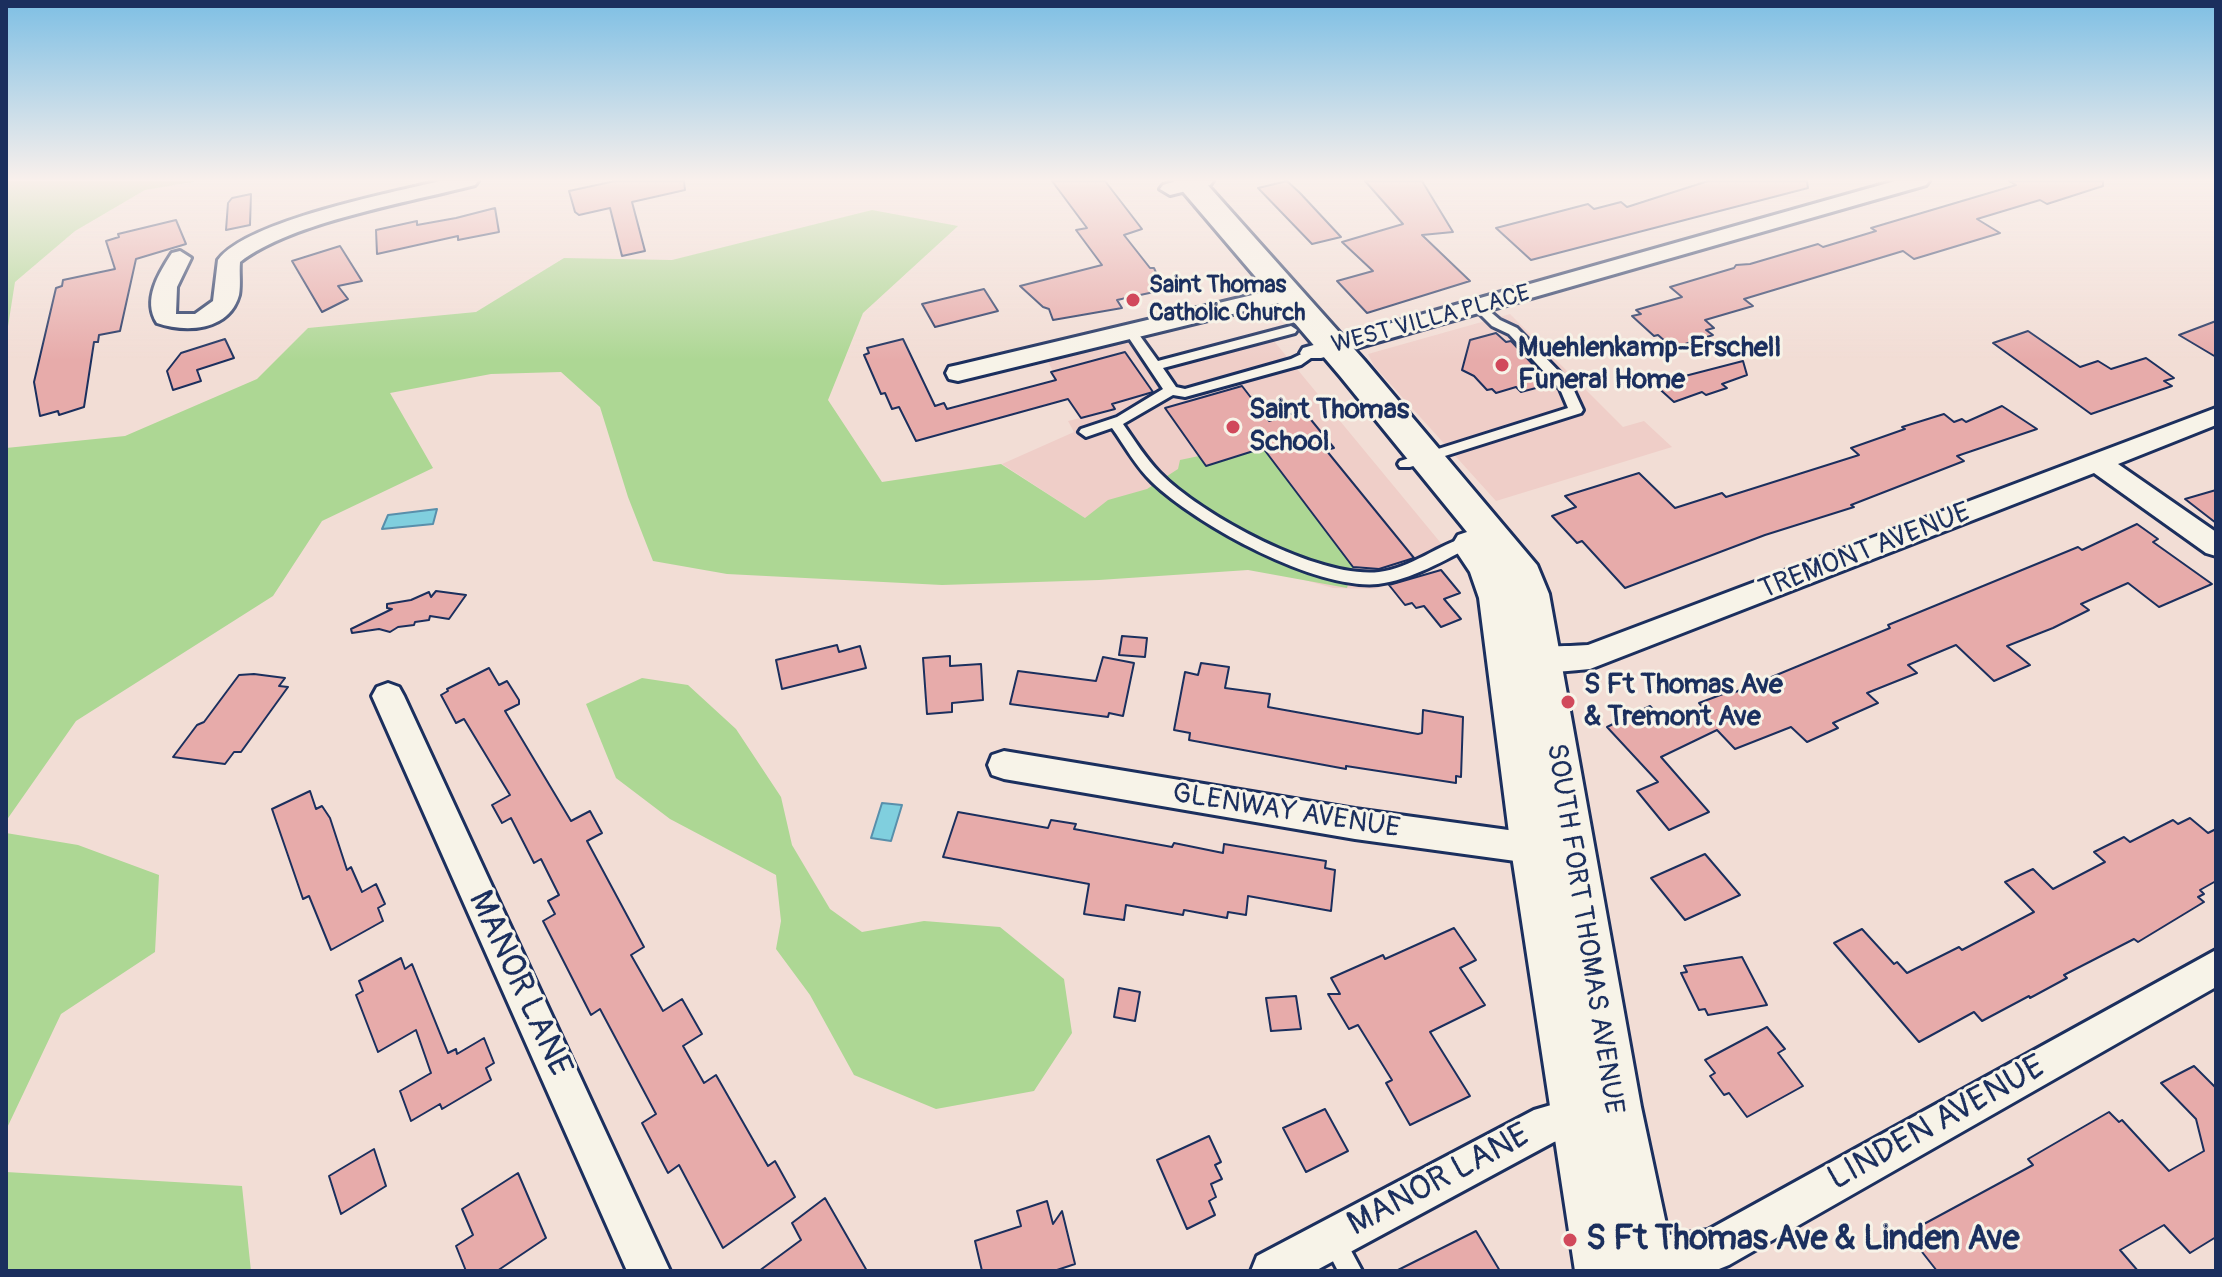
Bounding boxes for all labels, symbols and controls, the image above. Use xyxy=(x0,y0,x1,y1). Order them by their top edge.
place label: Saint Thomas Catholic Church xyxy=(1149,272,1306,328)
street label: WEST VILLA PLACE xyxy=(1329,280,1533,360)
marker: Saint Thomas Catholic Church xyxy=(1124,291,1142,309)
place label: Muehlenkamp-Erschell Funeral Home xyxy=(1518,332,1781,398)
marker: Muehlenkamp-Erschell Funeral Home xyxy=(1493,356,1511,374)
place label: Saint Thomas School xyxy=(1249,394,1409,460)
marker: Saint Thomas School xyxy=(1224,418,1242,436)
street label: TREMONT AVENUE xyxy=(1755,496,1975,608)
place label: S Ft Thomas Ave & Tremont Ave xyxy=(1584,669,1783,735)
marker: S Ft Thomas Ave & Tremont Ave xyxy=(1559,693,1577,711)
street label: SOUTH FORT THOMAS AVENUE xyxy=(1538,741,1630,1117)
street label: GLENWAY AVENUE xyxy=(1170,777,1402,847)
street label: MANOR LANE xyxy=(458,885,580,1083)
street label: LINDEN AVENUE xyxy=(1822,1048,2052,1200)
street label: MANOR LANE xyxy=(1341,1116,1537,1246)
place label: S Ft Thomas Ave & Linden Ave xyxy=(1586,1220,2019,1260)
marker: S Ft Thomas Ave & Linden Ave xyxy=(1561,1231,1579,1249)

